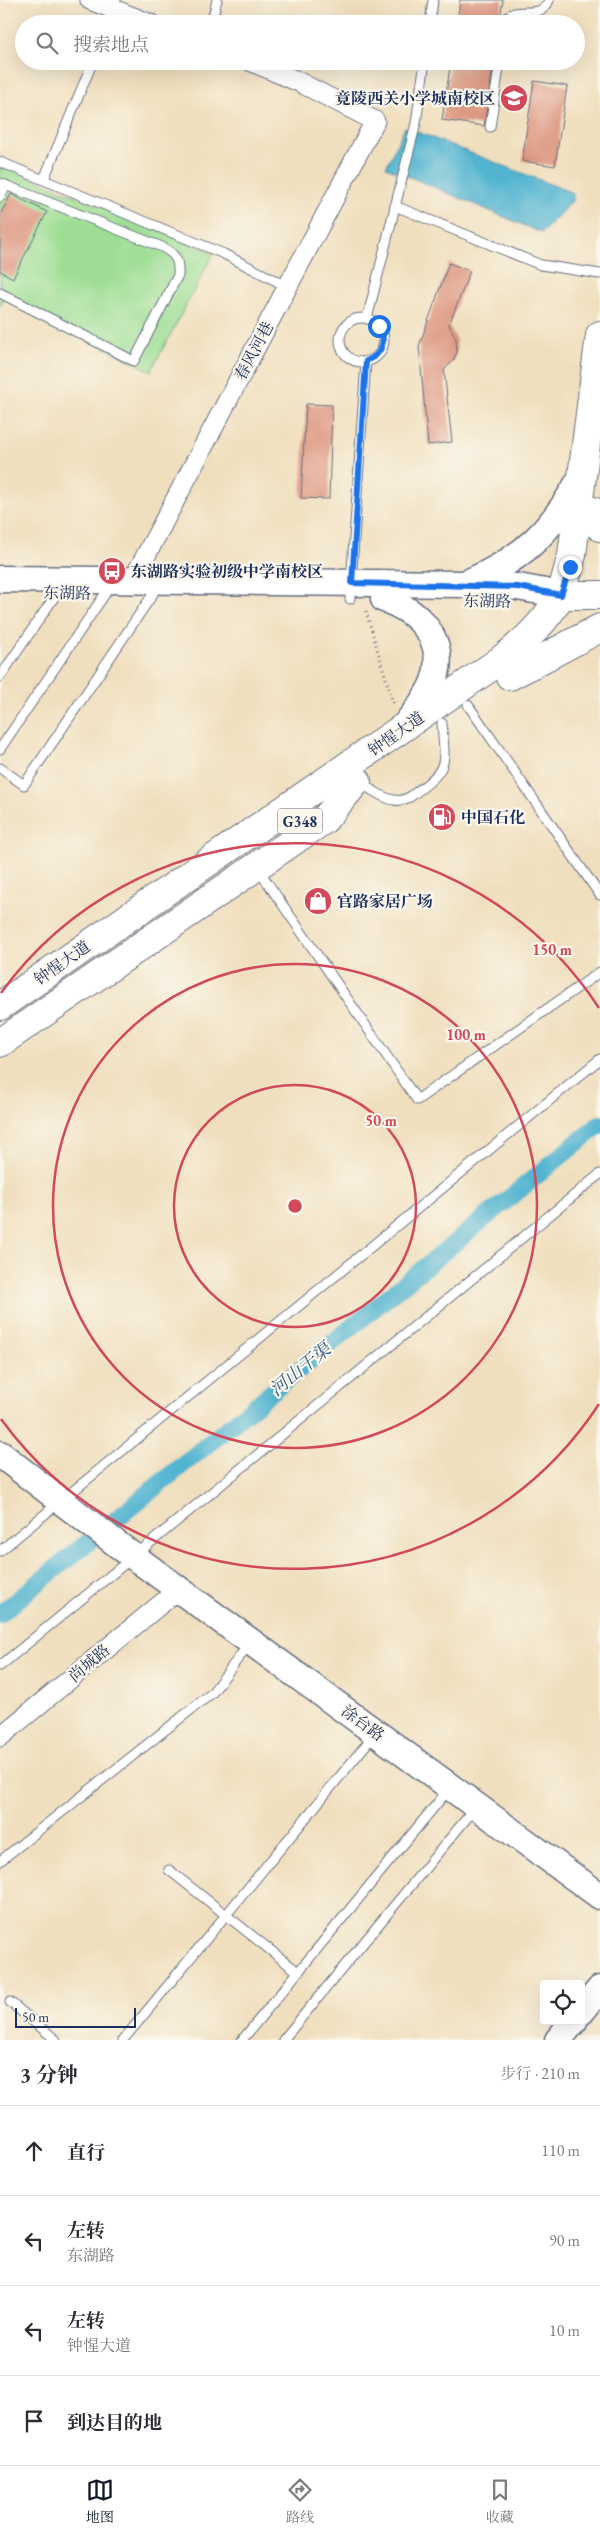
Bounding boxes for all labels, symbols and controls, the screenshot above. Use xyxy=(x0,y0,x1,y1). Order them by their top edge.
search box xyxy=(15,15,585,70)
icon: search xyxy=(33,29,61,57)
text: 搜索地点 xyxy=(73,32,149,57)
school or university icon: 竟陵西关小学城南校区 xyxy=(499,83,529,113)
place label: 竟陵西关小学城南校区 xyxy=(335,88,495,109)
route start xyxy=(368,315,391,338)
street label: 春风河巷 xyxy=(230,318,278,384)
bus stop icon: 东湖路实验初级中学南校区 xyxy=(97,556,127,586)
route end xyxy=(559,556,582,579)
place label: 东湖路实验初级中学南校区 xyxy=(131,561,323,582)
street label: 东湖路 xyxy=(43,582,91,604)
street label: 东湖路 xyxy=(463,590,511,612)
street label: 钟惺大道 xyxy=(364,707,428,761)
fuel station icon: 中国石化 xyxy=(427,802,457,832)
place label: 中国石化 xyxy=(461,807,525,828)
road number: G348 xyxy=(278,808,322,834)
shop icon: 官路家居广场 xyxy=(303,886,333,916)
place label: 官路家居广场 xyxy=(337,891,433,912)
street label: 钟惺大道 xyxy=(30,936,94,990)
text: 150 m xyxy=(532,940,572,959)
text: 100 m xyxy=(446,1025,486,1044)
text: 50 m xyxy=(365,1111,397,1130)
centre of rings xyxy=(286,1197,304,1215)
water label: 河山干渠 xyxy=(265,1336,338,1401)
street label: 尚城路 xyxy=(64,1640,114,1686)
street label: 涂台路 xyxy=(337,1700,389,1746)
map controls xyxy=(540,1980,585,2025)
button: locate xyxy=(540,1980,585,2025)
scale bar xyxy=(15,2005,136,2028)
text: 50 m xyxy=(22,2008,49,2026)
text: 3 分钟 xyxy=(20,2061,78,2088)
text: 步行 · 210 m xyxy=(500,2063,580,2084)
icon: ahead xyxy=(20,2137,48,2165)
text: 直行 xyxy=(67,2140,105,2165)
text: 110 m xyxy=(541,2140,580,2161)
text: 左转 xyxy=(67,2218,105,2243)
icon: left xyxy=(20,2227,48,2255)
text: 90 m xyxy=(549,2230,580,2251)
text: 东湖路 xyxy=(67,2245,115,2266)
text: 左转 xyxy=(67,2308,105,2333)
icon: left xyxy=(20,2317,48,2345)
text: 10 m xyxy=(549,2320,580,2341)
text: 钟惺大道 xyxy=(67,2335,131,2356)
icon: arrive xyxy=(20,2407,48,2435)
text: 到达目的地 xyxy=(67,2410,162,2435)
tab: 地图 xyxy=(86,2476,114,2526)
tab: 路线 xyxy=(286,2476,314,2526)
tab: 收藏 xyxy=(486,2476,514,2526)

